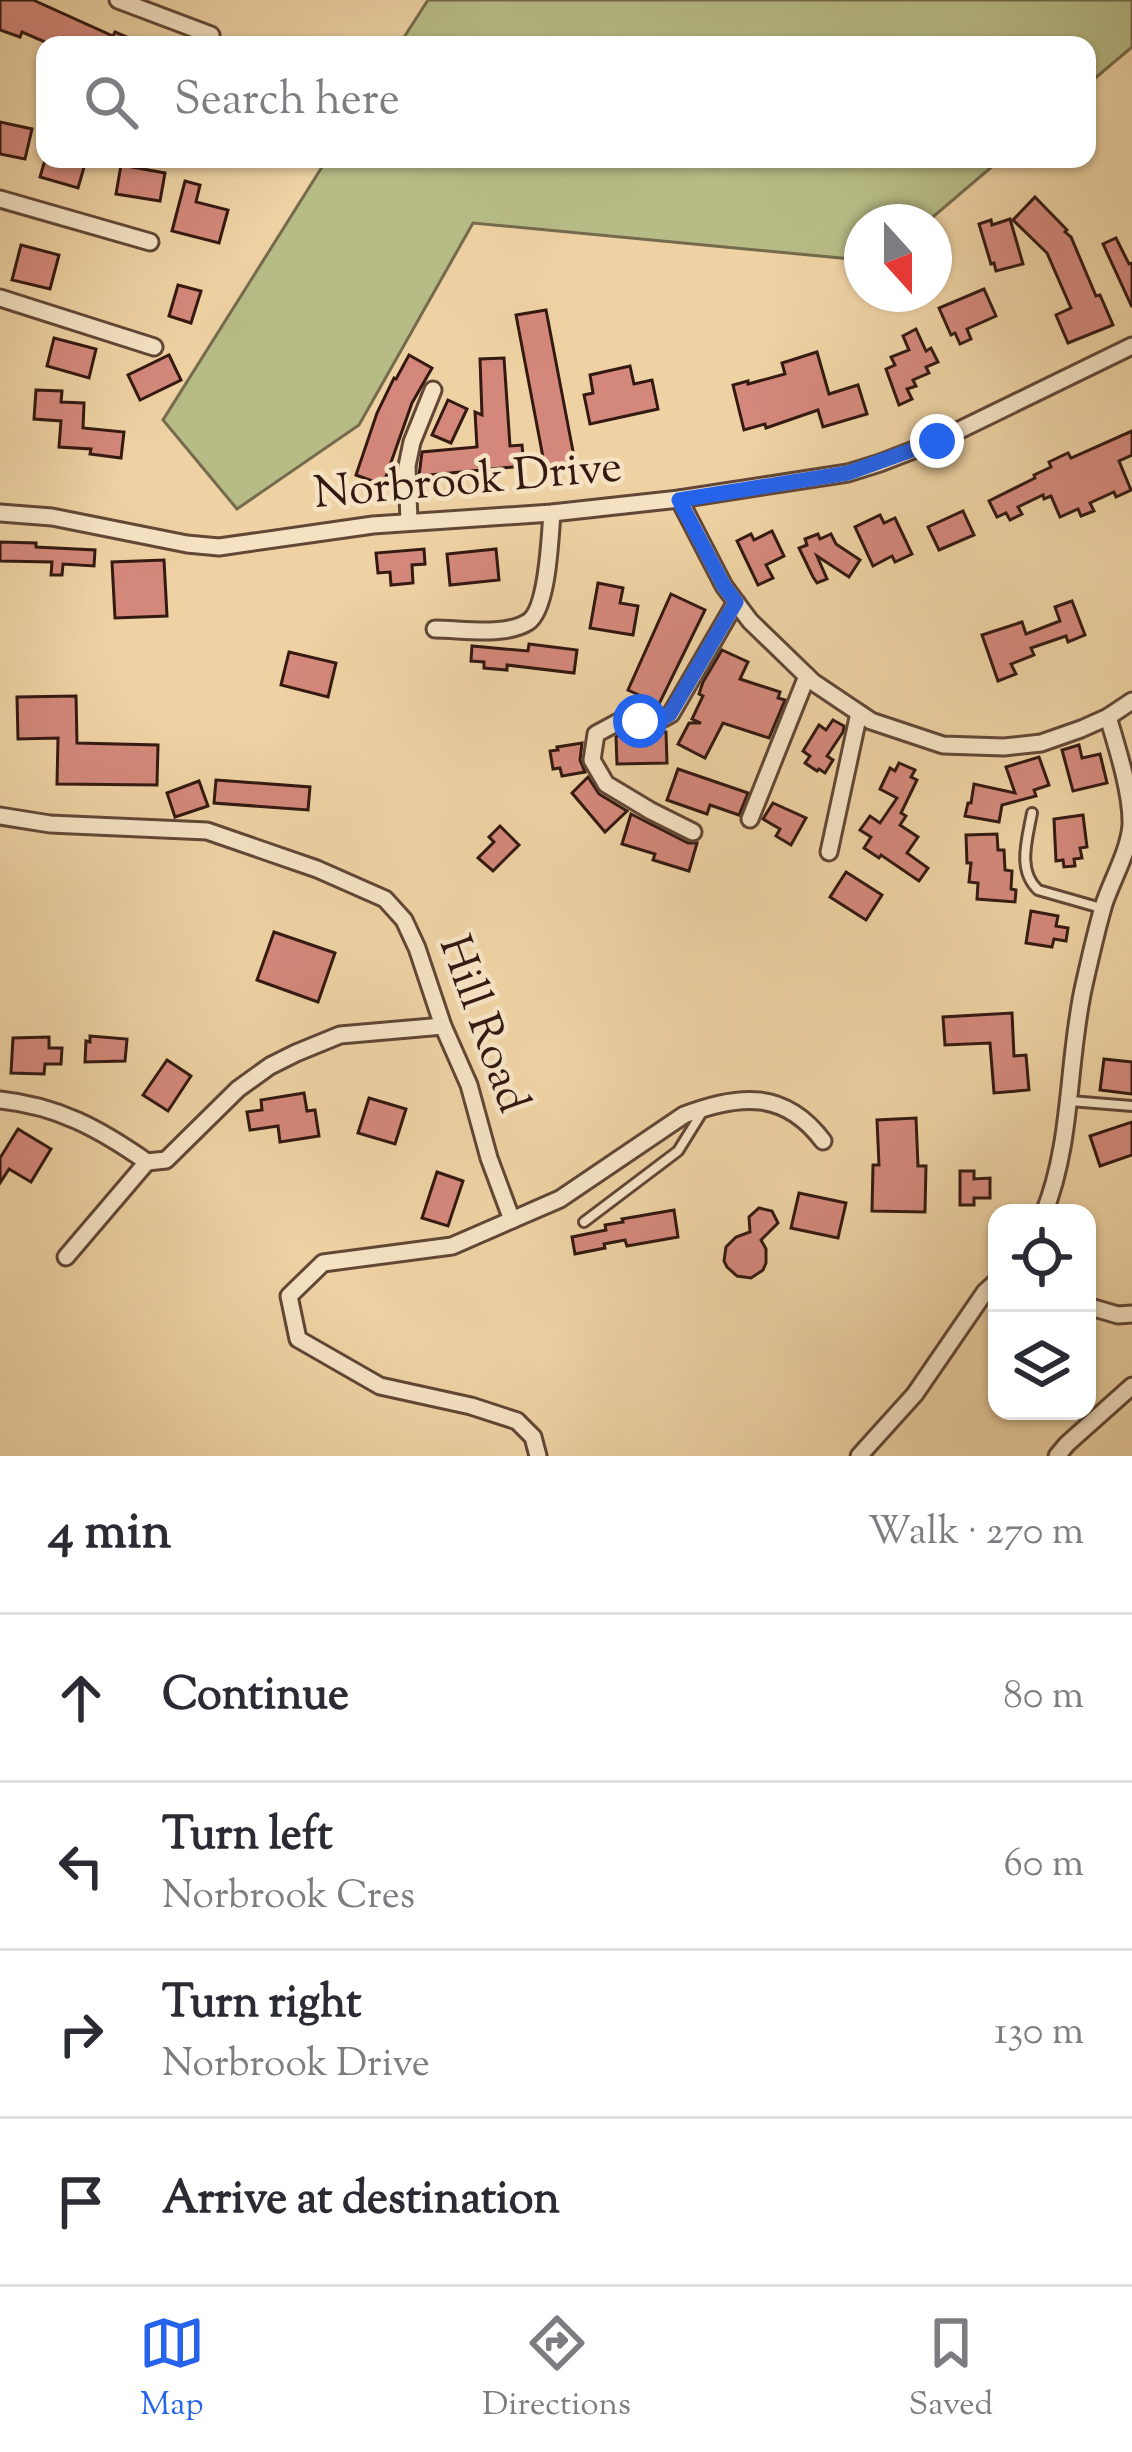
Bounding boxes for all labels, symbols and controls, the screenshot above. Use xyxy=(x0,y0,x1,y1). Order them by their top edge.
search box xyxy=(36,36,1096,168)
icon: search xyxy=(78,69,144,135)
text: Search here xyxy=(174,70,400,135)
north arrow xyxy=(844,204,952,312)
route end xyxy=(910,414,964,468)
street label: Norbrook Drive xyxy=(311,437,625,529)
route start xyxy=(613,694,667,748)
street label: Hill Road xyxy=(419,927,543,1123)
map controls xyxy=(988,1204,1096,1420)
button: locate xyxy=(988,1204,1096,1312)
button: layers xyxy=(988,1312,1096,1420)
text: 4 min xyxy=(48,1498,171,1571)
text: Walk · 270 m xyxy=(868,1506,1084,1562)
icon: ahead xyxy=(48,1665,114,1731)
text: Continue xyxy=(162,1665,349,1730)
text: 80 m xyxy=(1003,1670,1084,1726)
text: Turn left xyxy=(162,1805,333,1870)
icon: left xyxy=(48,1833,114,1899)
text: 60 m xyxy=(1003,1838,1084,1894)
text: Norbrook Cres xyxy=(162,1870,415,1926)
text: Turn right xyxy=(162,1973,361,2038)
icon: right xyxy=(48,2001,114,2067)
text: 130 m xyxy=(994,2006,1084,2062)
text: Norbrook Drive xyxy=(162,2038,430,2094)
icon: arrive xyxy=(48,2169,114,2235)
text: Arrive at destination xyxy=(162,2169,560,2234)
tab: Map xyxy=(139,2310,205,2430)
tab: Directions xyxy=(482,2310,631,2430)
tab: Saved xyxy=(909,2310,993,2430)

